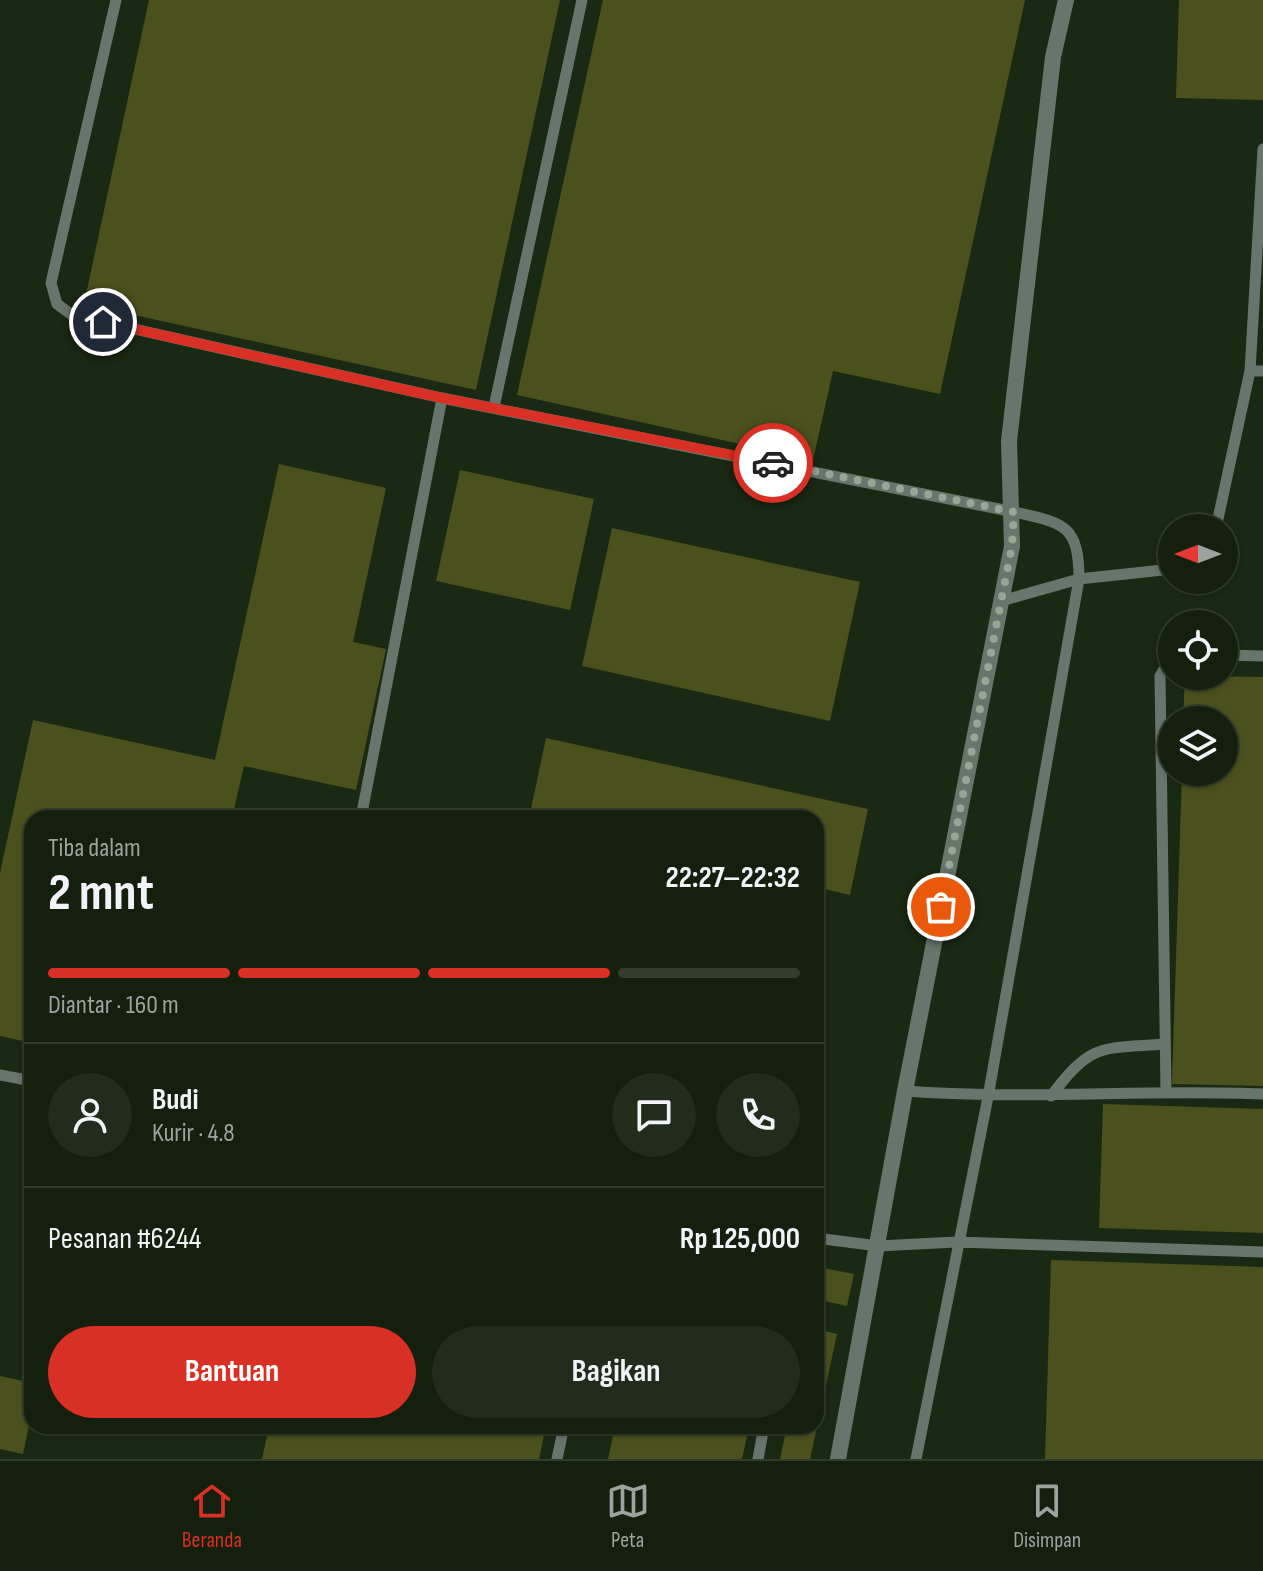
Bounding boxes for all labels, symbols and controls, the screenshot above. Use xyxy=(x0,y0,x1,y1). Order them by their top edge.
pin xyxy=(69,288,137,356)
icon: home xyxy=(81,300,125,344)
courier xyxy=(733,423,813,503)
icon: car xyxy=(751,441,795,485)
north arrow xyxy=(1158,514,1238,594)
map controls xyxy=(1158,514,1238,786)
button: locate xyxy=(1158,610,1238,690)
button: layers xyxy=(1158,706,1238,786)
text: Tiba dalam xyxy=(48,833,141,864)
text: 22:27–22:32 xyxy=(665,860,800,896)
text: 2 mnt xyxy=(48,862,154,925)
pin xyxy=(907,873,975,941)
icon: bag xyxy=(919,885,963,929)
text: Diantar · 160 m xyxy=(48,990,179,1021)
button: person xyxy=(48,1073,132,1157)
button: chat xyxy=(612,1073,696,1157)
button: phone xyxy=(716,1073,800,1157)
text: Budi xyxy=(152,1082,199,1118)
text: Kurir · 4.8 xyxy=(152,1118,235,1149)
text: Pesanan #6244 xyxy=(48,1221,201,1257)
text: Rp 125,000 xyxy=(680,1221,800,1257)
button: Bantuan xyxy=(48,1326,416,1418)
button: Bagikan xyxy=(432,1326,800,1418)
tab: Beranda xyxy=(182,1479,242,1554)
tab: Peta xyxy=(606,1479,650,1554)
tab: Disimpan xyxy=(1013,1479,1081,1554)

